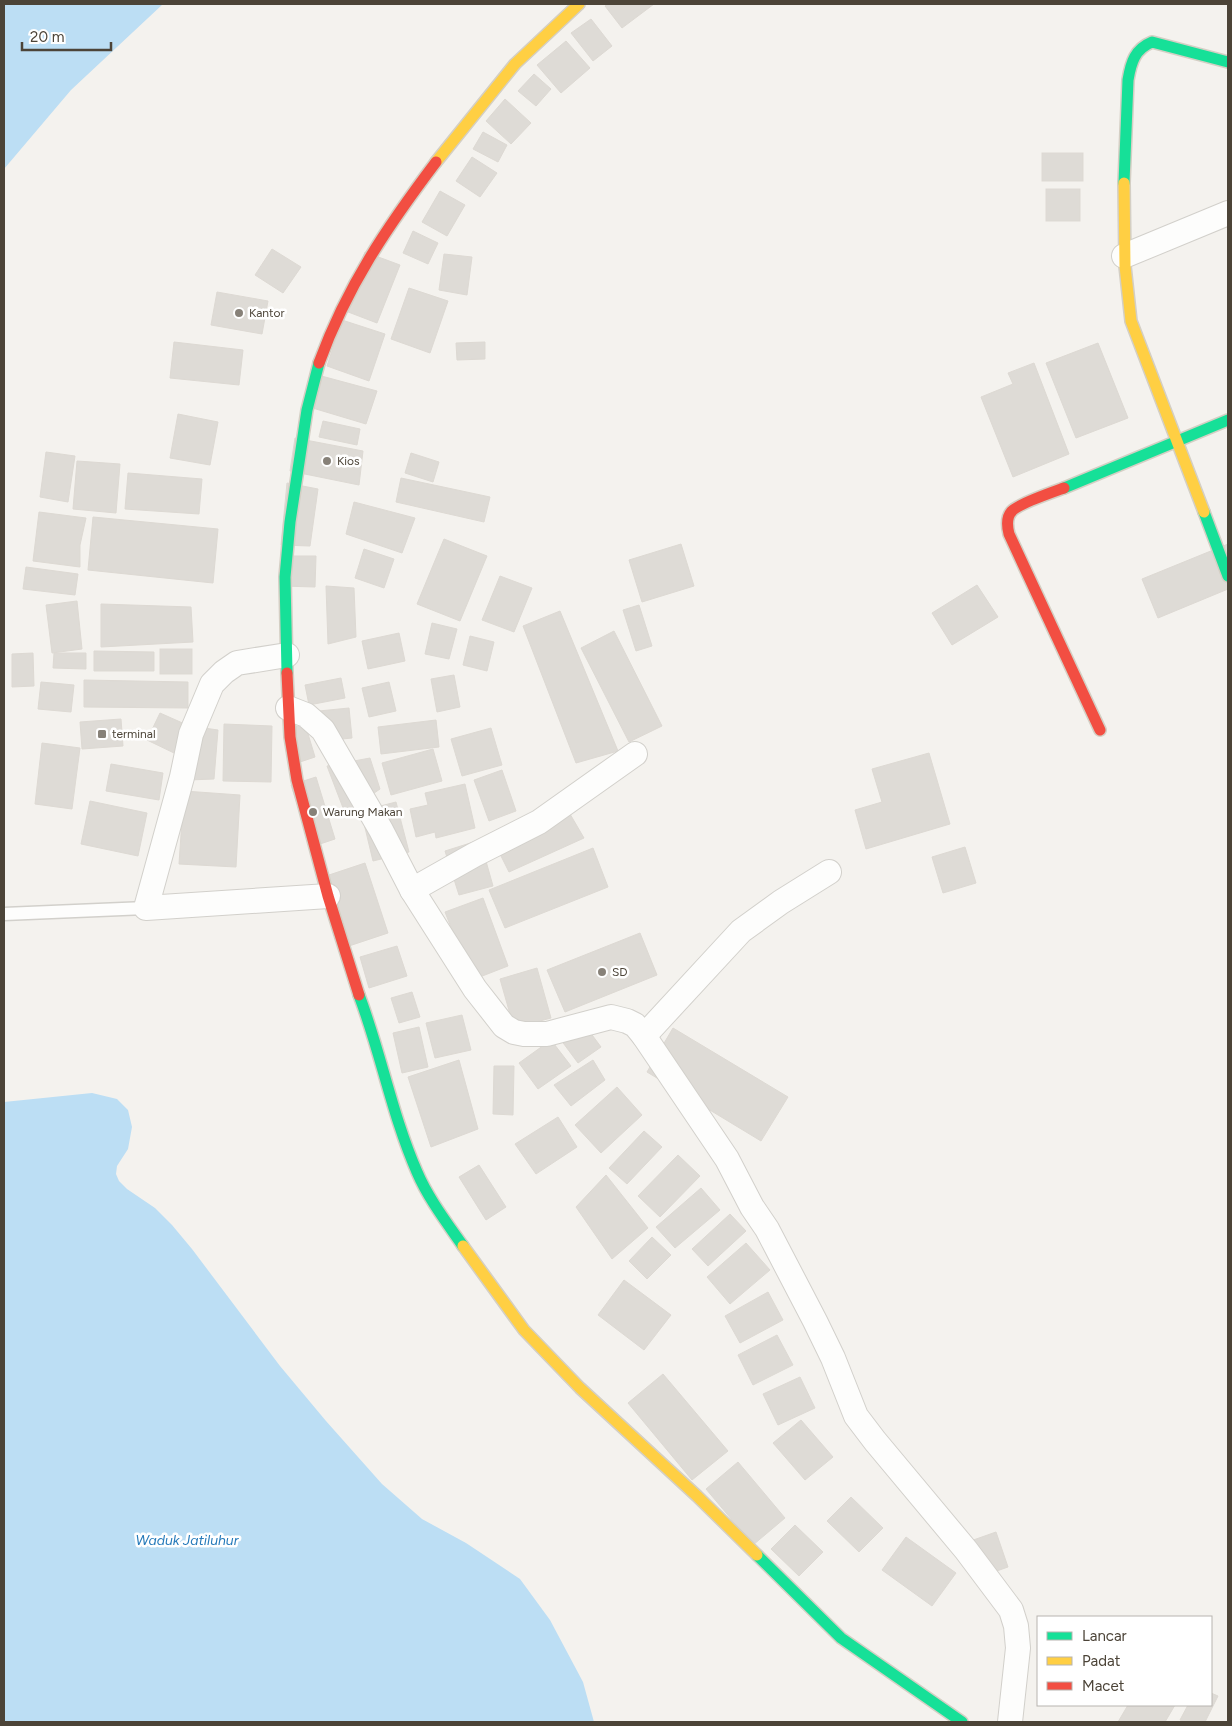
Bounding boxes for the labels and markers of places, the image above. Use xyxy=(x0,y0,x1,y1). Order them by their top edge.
place label: Kantor xyxy=(249,306,285,320)
marker: Kantor xyxy=(233,307,245,319)
place label: Kios xyxy=(337,454,360,468)
marker: Kios xyxy=(321,455,333,467)
place label: terminal xyxy=(112,727,156,741)
marker: terminal xyxy=(96,728,108,740)
place label: Warung Makan xyxy=(323,805,403,819)
marker: Warung Makan xyxy=(307,806,319,818)
place label: SD xyxy=(612,965,628,979)
marker: SD xyxy=(596,966,608,978)

